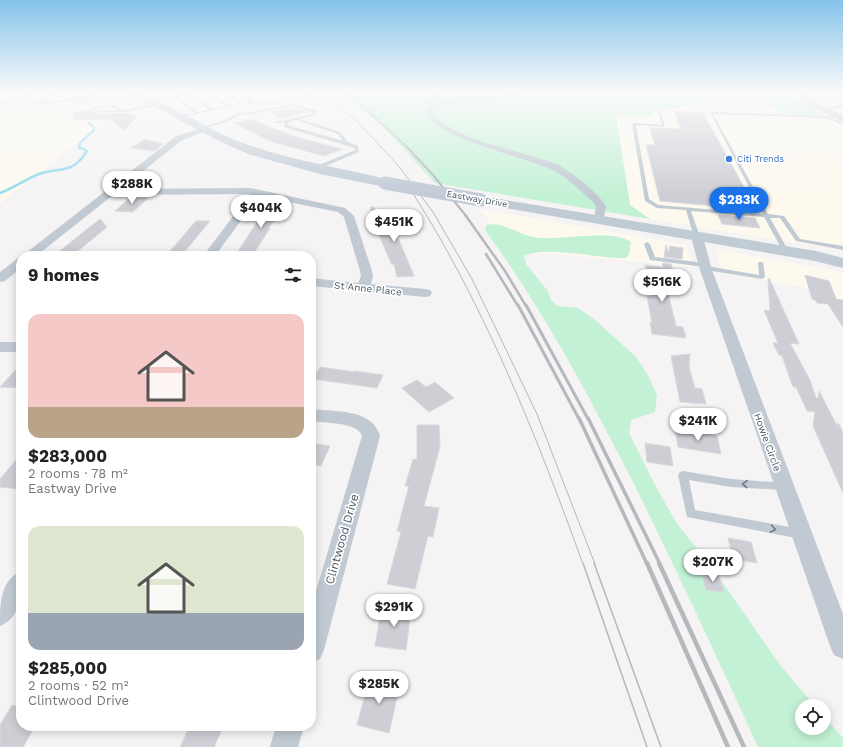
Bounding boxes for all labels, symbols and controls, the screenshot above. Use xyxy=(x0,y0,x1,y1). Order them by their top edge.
marker: Citi Trends xyxy=(724,154,734,164)
place label: Citi Trends xyxy=(737,154,784,164)
pin: $288K xyxy=(104,171,160,205)
text: $288K xyxy=(111,176,153,191)
pin: $283K xyxy=(711,187,767,221)
street label: Eastway Drive xyxy=(446,189,508,209)
text: $283K xyxy=(719,192,759,207)
pin: $404K xyxy=(233,195,289,229)
text: $404K xyxy=(240,200,282,215)
pin: $451K xyxy=(366,209,422,243)
text: $451K xyxy=(375,214,413,229)
icon: filters xyxy=(282,264,304,286)
text: 9 homes xyxy=(28,265,99,285)
pin: $516K xyxy=(634,269,690,303)
text: $516K xyxy=(643,274,681,289)
street label: St Anne Place xyxy=(334,279,403,298)
icon: home xyxy=(130,340,202,412)
pin: $241K xyxy=(670,408,726,442)
street label: Howie Circle xyxy=(752,412,783,473)
text: $241K xyxy=(679,413,717,428)
text: $283,000 xyxy=(28,446,107,466)
text: 2 rooms · 78 m² xyxy=(28,466,128,481)
one-way arrow xyxy=(742,479,748,488)
text: Eastway Drive xyxy=(28,481,117,496)
street label: Clintwood Drive xyxy=(322,492,362,586)
one-way arrow xyxy=(770,524,776,532)
pin: $207K xyxy=(685,549,741,583)
icon: home xyxy=(130,552,202,624)
text: $207K xyxy=(692,554,734,569)
pin: $291K xyxy=(366,594,422,628)
text: $291K xyxy=(375,599,413,614)
text: $285,000 xyxy=(28,658,107,678)
pin: $285K xyxy=(351,671,407,705)
text: $285K xyxy=(359,676,399,691)
text: 2 rooms · 52 m² xyxy=(28,678,128,693)
text: Clintwood Drive xyxy=(28,693,129,708)
map controls xyxy=(795,699,831,735)
button: locate xyxy=(795,699,831,735)

